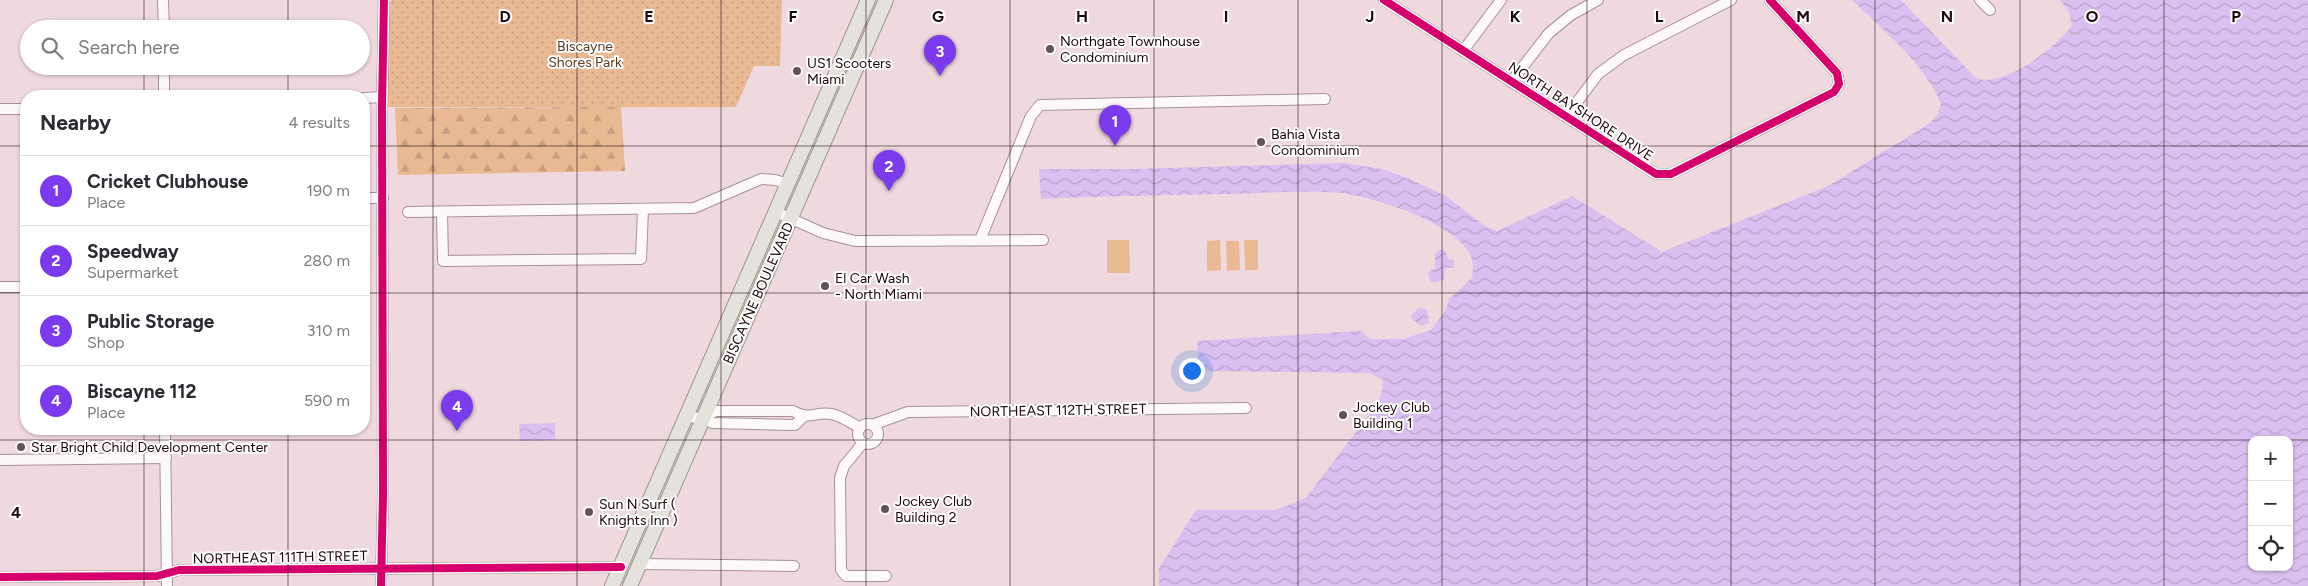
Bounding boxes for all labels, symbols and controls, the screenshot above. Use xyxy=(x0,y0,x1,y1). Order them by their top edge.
text: D xyxy=(499,7,511,26)
text: E xyxy=(644,7,654,26)
text: F xyxy=(789,7,798,26)
text: G xyxy=(932,7,944,26)
text: H xyxy=(1076,7,1088,26)
text: I xyxy=(1224,7,1228,26)
text: J xyxy=(1366,7,1374,26)
text: K xyxy=(1510,7,1521,26)
text: L xyxy=(1655,7,1664,26)
text: M xyxy=(1796,7,1810,26)
text: N xyxy=(1941,7,1953,26)
text: O xyxy=(2086,7,2099,26)
text: P xyxy=(2231,7,2241,26)
search box xyxy=(20,20,370,75)
place label: Northgate Townhouse Condominium xyxy=(1060,33,1200,66)
icon: search xyxy=(38,34,66,62)
pin: 3 xyxy=(924,35,956,76)
text: Search here xyxy=(78,36,180,59)
park label: Biscayne Shores Park xyxy=(548,38,622,71)
marker: Northgate Townhouse Condominium xyxy=(1044,43,1056,55)
place label: US1 Scooters Miami xyxy=(807,55,891,88)
street label: NORTH BAYSHORE DRIVE xyxy=(1505,58,1656,165)
marker: US1 Scooters Miami xyxy=(791,65,803,77)
pin: 1 xyxy=(1099,105,1131,146)
text: Nearby xyxy=(40,110,111,135)
text: 4 results xyxy=(289,113,350,132)
place label: Bahia Vista Condominium xyxy=(1271,126,1359,159)
marker: Bahia Vista Condominium xyxy=(1255,136,1267,148)
pin: 2 xyxy=(873,150,905,191)
text: Cricket Clubhouse xyxy=(87,170,248,193)
text: 1 xyxy=(53,181,59,200)
text: 190 m xyxy=(307,181,350,200)
text: Place xyxy=(87,193,125,212)
street label: BISCAYNE BOULEVARD xyxy=(720,220,797,367)
text: Speedway xyxy=(87,240,179,263)
text: 2 xyxy=(51,251,61,270)
text: 280 m xyxy=(303,251,350,270)
text: Supermarket xyxy=(87,263,179,282)
place label: El Car Wash - North Miami xyxy=(835,270,922,303)
marker: El Car Wash - North Miami xyxy=(819,280,831,292)
text: Public Storage xyxy=(87,310,214,333)
text: 3 xyxy=(52,321,60,340)
text: 310 m xyxy=(307,321,350,340)
text: Shop xyxy=(87,333,125,352)
your location xyxy=(1179,358,1205,384)
text: Biscayne 112 xyxy=(87,380,197,403)
pin: 4 xyxy=(441,390,473,431)
text: 4 xyxy=(51,391,61,410)
text: 590 m xyxy=(304,391,350,410)
place label: Jockey Club Building 1 xyxy=(1353,399,1430,432)
street label: NORTHEAST 112TH STREET xyxy=(970,400,1147,421)
text: Place xyxy=(87,403,125,422)
marker: Jockey Club Building 1 xyxy=(1337,409,1349,421)
map controls xyxy=(2248,436,2293,571)
button: + xyxy=(2248,436,2293,481)
place label: Star Bright Child Development Center xyxy=(31,439,268,456)
marker: Star Bright Child Development Center xyxy=(15,441,27,453)
button: − xyxy=(2248,481,2293,526)
place label: Jockey Club Building 2 xyxy=(895,493,972,526)
place label: Sun N Surf ( Knights Inn ) xyxy=(599,496,678,529)
text: 4 xyxy=(11,503,21,522)
marker: Jockey Club Building 2 xyxy=(879,503,891,515)
marker: Sun N Surf ( Knights Inn ) xyxy=(583,506,595,518)
button: locate xyxy=(2248,526,2293,571)
street label: NORTHEAST 111TH STREET xyxy=(193,547,368,568)

